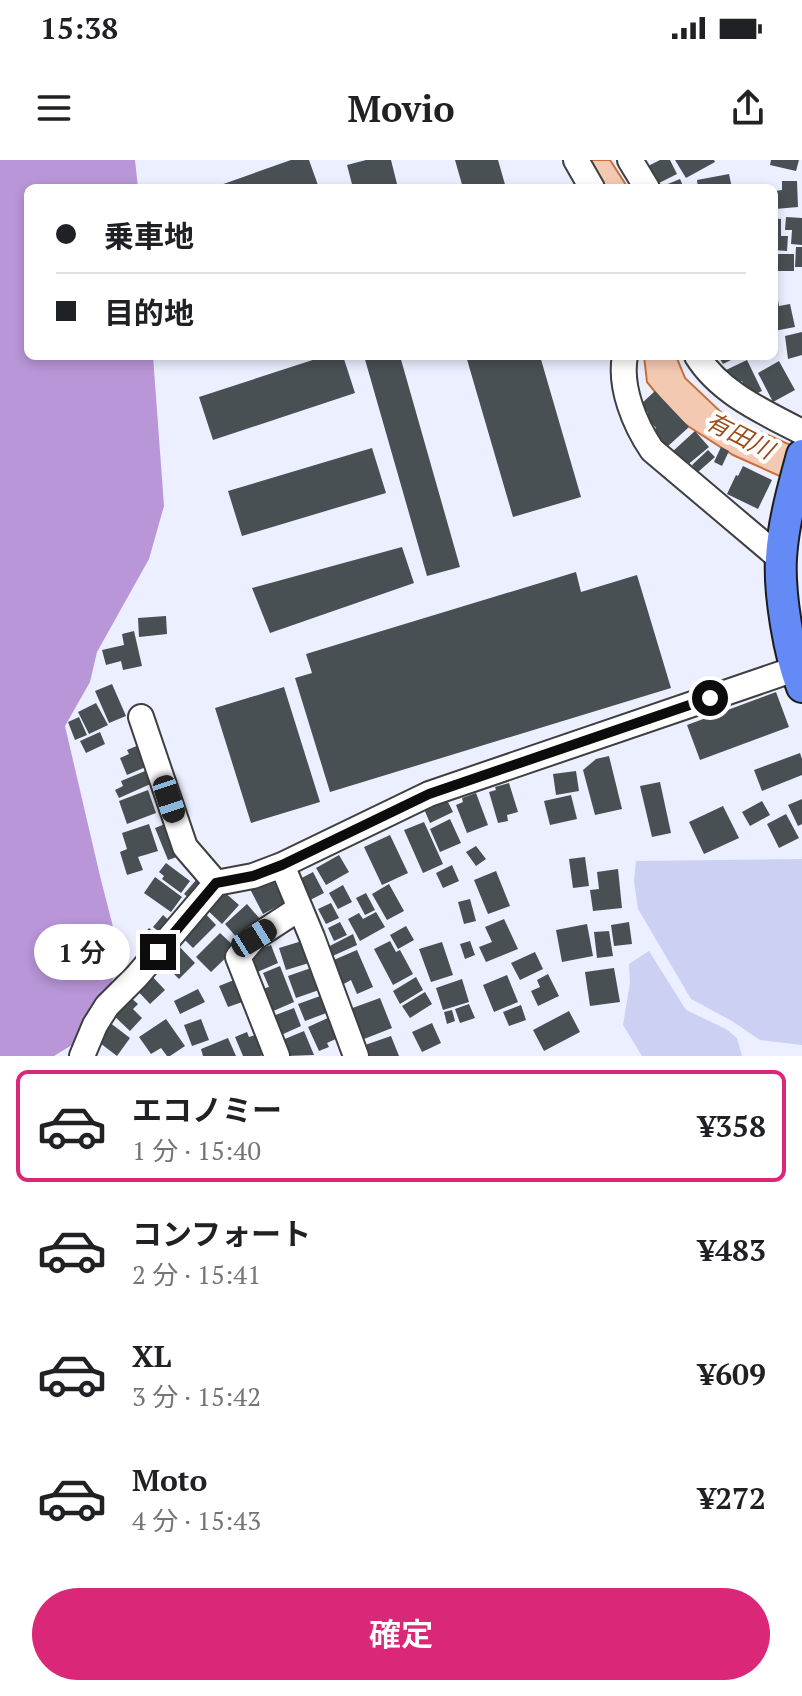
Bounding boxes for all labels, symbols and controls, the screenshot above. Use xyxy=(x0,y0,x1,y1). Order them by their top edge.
text: 15:38 xyxy=(40,8,118,48)
text: Movio xyxy=(347,85,455,132)
icon: menu xyxy=(32,86,76,130)
icon: share xyxy=(726,86,770,130)
text: 乗車地 xyxy=(104,216,194,256)
text: 目的地 xyxy=(104,293,194,333)
water label: 有田川 xyxy=(701,404,782,467)
route start xyxy=(692,680,728,716)
car xyxy=(150,772,188,826)
car xyxy=(227,915,281,961)
callout: 1 分 xyxy=(34,924,130,980)
route end xyxy=(140,934,176,970)
text: 1 分 xyxy=(58,935,106,969)
icon: car xyxy=(36,1090,108,1162)
text: エコノミー xyxy=(132,1090,282,1130)
text: ¥358 xyxy=(698,1106,766,1146)
text: 1 分 · 15:40 xyxy=(132,1133,261,1167)
icon: car xyxy=(36,1214,108,1286)
text: コンフォート xyxy=(132,1214,311,1254)
text: ¥483 xyxy=(698,1230,766,1270)
text: 2 分 · 15:41 xyxy=(132,1257,261,1291)
text: XL xyxy=(132,1336,171,1376)
icon: car xyxy=(36,1338,108,1410)
text: ¥609 xyxy=(698,1354,766,1394)
text: 3 分 · 15:42 xyxy=(132,1379,261,1413)
text: Moto xyxy=(132,1460,207,1500)
icon: car xyxy=(36,1462,108,1534)
text: ¥272 xyxy=(698,1478,766,1518)
text: 4 分 · 15:43 xyxy=(132,1503,261,1537)
button: 確定 xyxy=(32,1588,770,1680)

